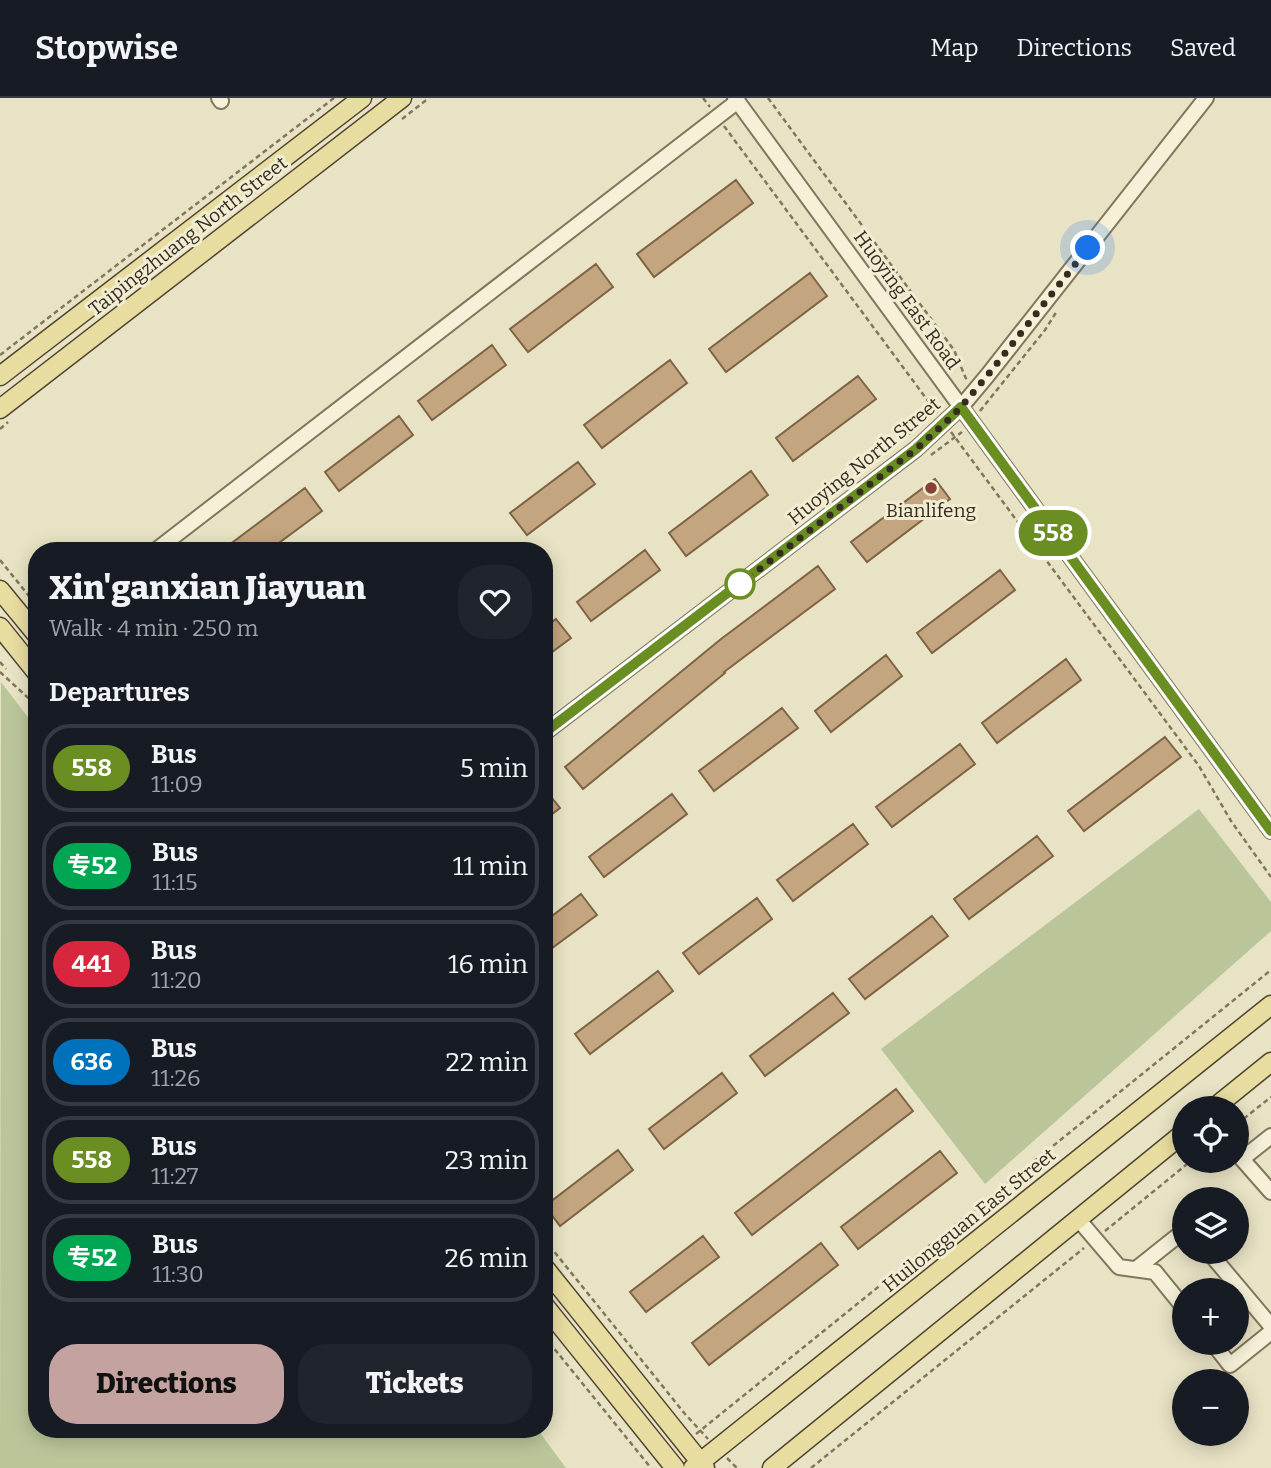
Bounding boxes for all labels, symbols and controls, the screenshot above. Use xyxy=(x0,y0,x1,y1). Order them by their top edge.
text: Stopwise xyxy=(35,28,178,68)
text: Map xyxy=(930,34,979,62)
text: Directions xyxy=(1017,34,1132,62)
text: Saved xyxy=(1170,34,1236,62)
street label: Taipingzhuang North Street xyxy=(84,151,292,321)
street label: Huoying East Road xyxy=(849,226,965,374)
your location xyxy=(1070,230,1105,265)
street label: Huoying North Street xyxy=(783,392,945,530)
marker: Bianlifeng xyxy=(923,480,939,496)
place label: Bianlifeng xyxy=(886,499,977,522)
line badge: 558 xyxy=(1013,510,1093,556)
text: 558 xyxy=(1033,519,1073,547)
button: heart xyxy=(458,565,532,639)
text: Xin'ganxian Jiayuan xyxy=(49,568,366,608)
unlabelled marker xyxy=(725,569,755,599)
text: Walk · 4 min · 250 m xyxy=(49,614,258,642)
text: Departures xyxy=(49,677,190,708)
text: Bus xyxy=(151,739,197,770)
text: 5 min xyxy=(460,753,528,784)
text: 558 xyxy=(71,754,112,782)
text: 11:09 xyxy=(151,770,203,798)
text: Bus xyxy=(152,837,198,868)
text: 11 min xyxy=(453,851,528,882)
text: 专52 xyxy=(67,852,117,880)
text: 11:15 xyxy=(152,868,197,896)
text: Bus xyxy=(151,935,197,966)
text: 16 min xyxy=(448,949,528,980)
text: 441 xyxy=(72,950,111,978)
text: 11:20 xyxy=(151,966,202,994)
text: Bus xyxy=(151,1033,197,1064)
text: 22 min xyxy=(446,1047,528,1078)
text: 636 xyxy=(70,1048,113,1076)
text: 11:26 xyxy=(151,1064,201,1092)
map controls xyxy=(1172,1096,1249,1446)
button: locate xyxy=(1172,1096,1249,1173)
text: Bus xyxy=(151,1131,197,1162)
street label: Huilongguan East Street xyxy=(878,1143,1060,1297)
text: 23 min xyxy=(445,1145,528,1176)
text: 558 xyxy=(71,1146,112,1174)
text: 11:27 xyxy=(151,1162,198,1190)
button: layers xyxy=(1172,1187,1249,1264)
text: Bus xyxy=(152,1229,198,1260)
text: 26 min xyxy=(444,1243,528,1274)
text: 专52 xyxy=(67,1244,117,1272)
text: 11:30 xyxy=(152,1260,204,1288)
button: + xyxy=(1172,1278,1249,1355)
button: Directions xyxy=(49,1344,284,1424)
button: Tickets xyxy=(298,1344,532,1424)
button: − xyxy=(1172,1369,1249,1446)

